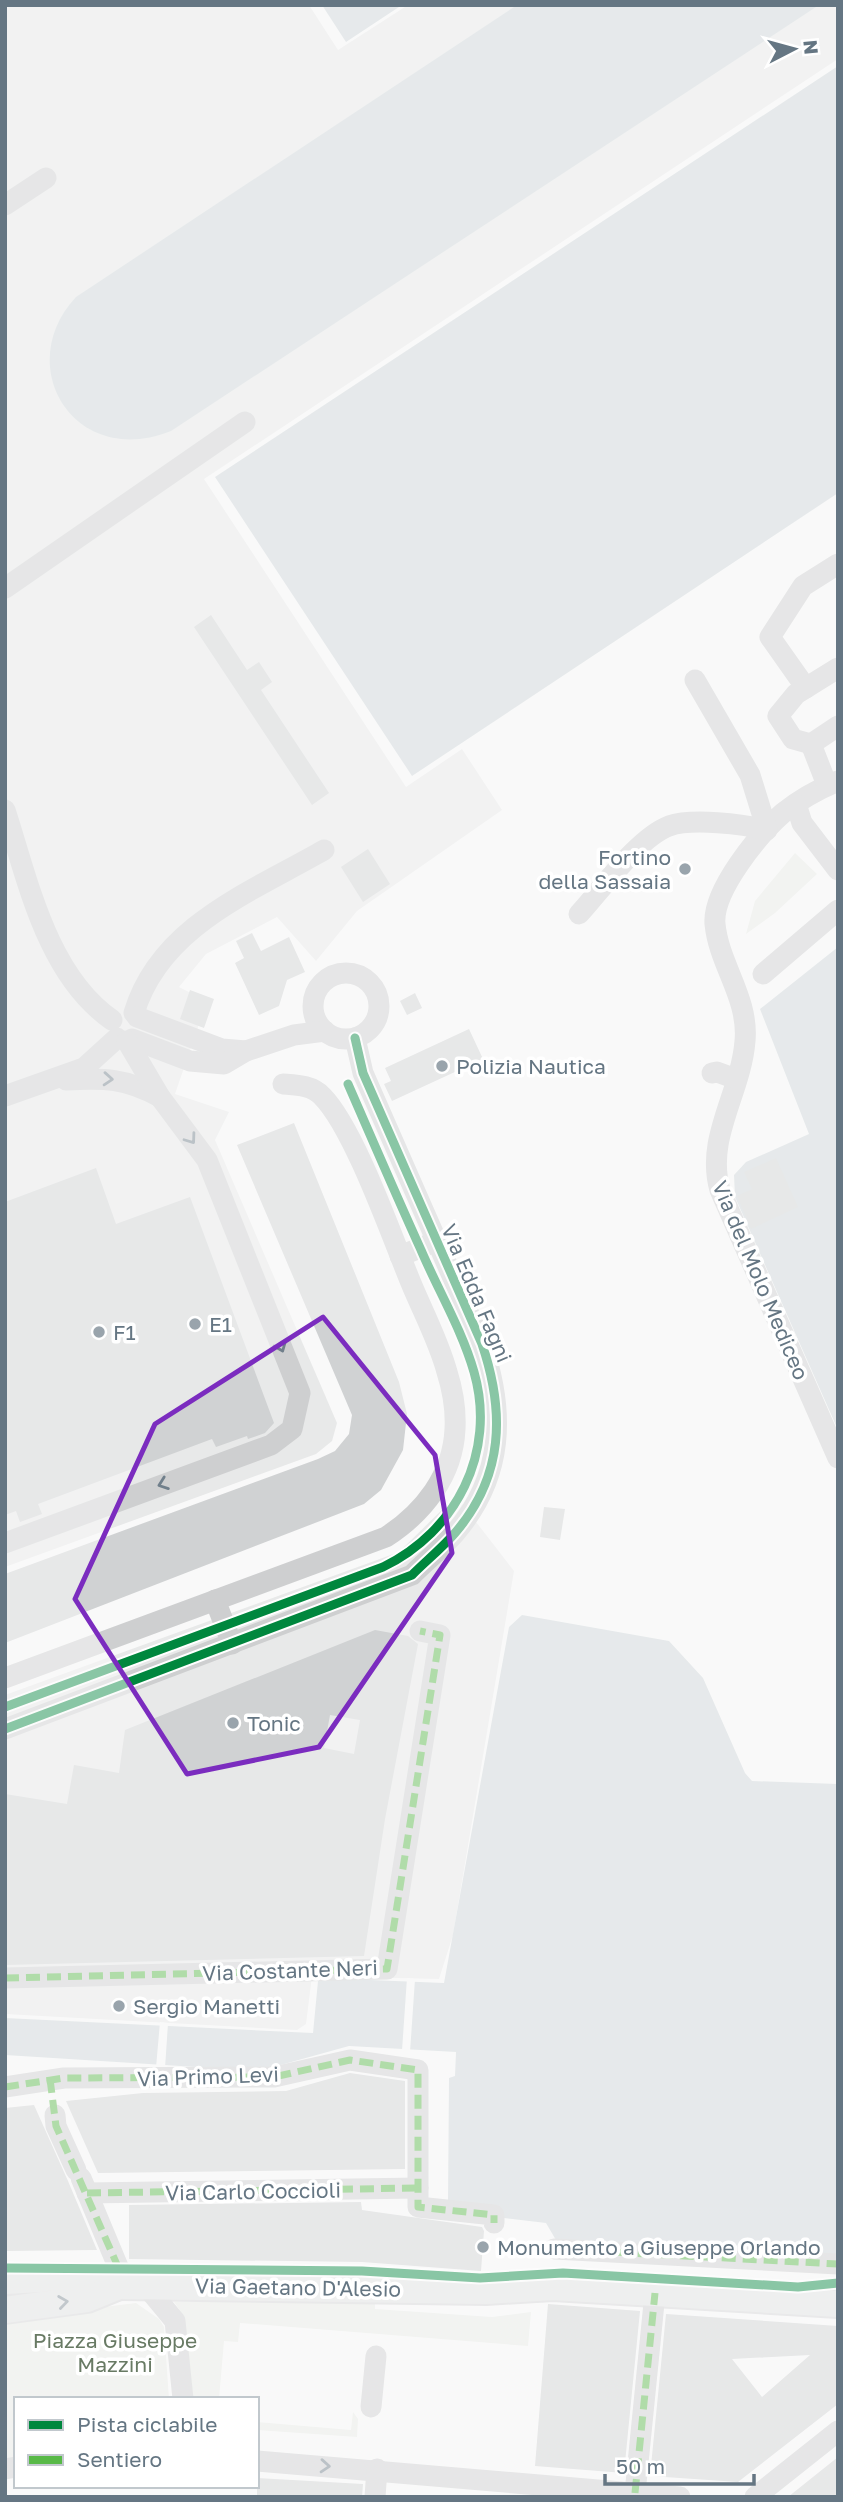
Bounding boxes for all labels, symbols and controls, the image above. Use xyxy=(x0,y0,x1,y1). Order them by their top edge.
north arrow xyxy=(759,14,829,84)
text: N xyxy=(799,39,824,56)
place label: Fortino della Sassaia xyxy=(538,844,671,894)
marker: Fortino della Sassaia xyxy=(677,861,693,877)
place label: Polizia Nautica xyxy=(456,1053,606,1079)
marker: Polizia Nautica xyxy=(434,1058,450,1074)
one-way arrow xyxy=(103,1071,114,1086)
one-way arrow xyxy=(183,1131,195,1144)
street label: Via del Molo Mediceo xyxy=(707,1176,815,1384)
street label: Via Edda Fagni xyxy=(436,1220,518,1366)
place label: E1 xyxy=(209,1311,232,1337)
marker: E1 xyxy=(187,1316,203,1332)
place label: F1 xyxy=(113,1319,136,1345)
marker: F1 xyxy=(91,1324,107,1340)
one-way arrow xyxy=(273,1340,287,1352)
one-way arrow xyxy=(158,1476,170,1490)
place label: Tonic xyxy=(247,1710,301,1736)
marker: Tonic xyxy=(225,1715,241,1731)
street label: Via Costante Neri xyxy=(202,1954,378,1986)
place label: Sergio Manetti xyxy=(133,1993,280,2019)
marker: Sergio Manetti xyxy=(111,1998,127,2014)
street label: Via Primo Levi xyxy=(137,2061,279,2091)
street label: Via Carlo Coccioli xyxy=(165,2176,341,2206)
place label: Monumento a Giuseppe Orlando xyxy=(497,2234,821,2260)
marker: Monumento a Giuseppe Orlando xyxy=(475,2239,491,2255)
street label: Via Gaetano D'Alesio xyxy=(195,2272,401,2302)
one-way arrow xyxy=(57,2295,69,2310)
park label: Piazza Giuseppe Mazzini xyxy=(33,2327,197,2377)
legend xyxy=(14,2397,259,2488)
text: Pista ciclabile xyxy=(77,2411,217,2437)
scale bar xyxy=(605,2442,754,2486)
text: Sentiero xyxy=(77,2446,162,2472)
text: 50 m xyxy=(616,2453,665,2479)
one-way arrow xyxy=(320,2458,331,2473)

